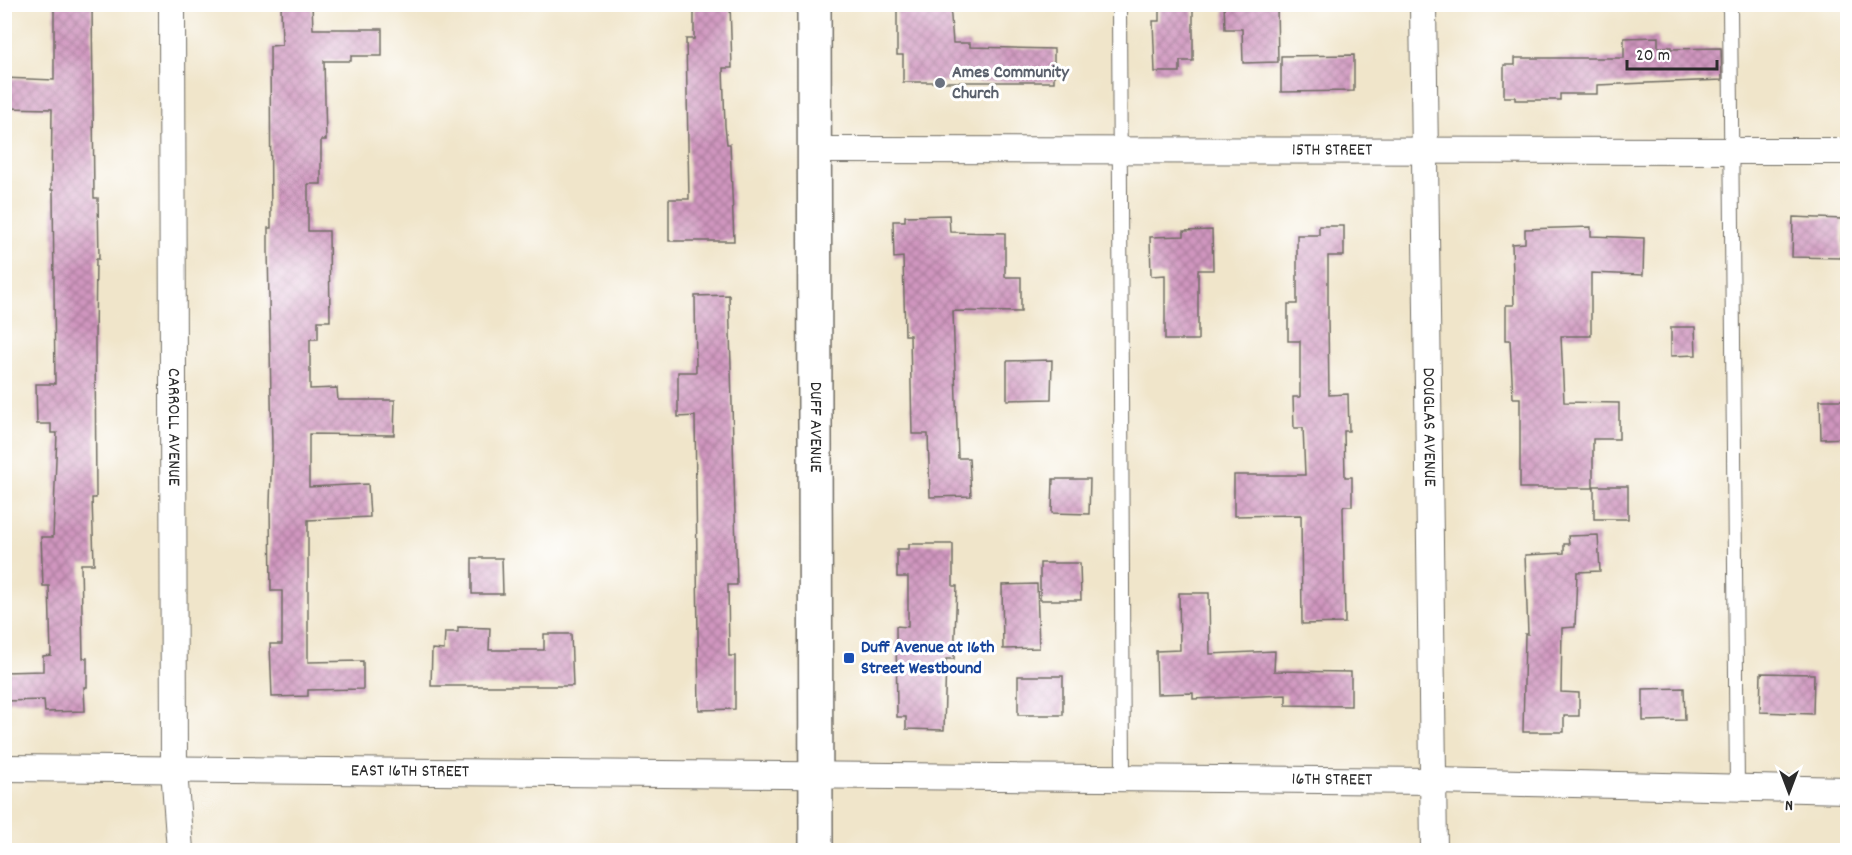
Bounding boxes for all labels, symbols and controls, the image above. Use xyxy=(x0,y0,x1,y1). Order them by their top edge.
scale bar xyxy=(1627,33,1717,71)
text: 20 m xyxy=(1636,44,1670,69)
place label: Ames Community Church xyxy=(952,61,1069,107)
marker: Ames Community Church xyxy=(933,76,947,90)
street label: 15TH STREET xyxy=(1292,138,1372,163)
street label: DOUGLAS AVENUE xyxy=(1415,367,1442,487)
street label: CARROLL AVENUE xyxy=(160,368,186,486)
street label: DUFF AVENUE xyxy=(802,382,828,472)
place label: Duff Avenue at 16th Street Westbound xyxy=(861,636,995,682)
marker: Duff Avenue at 16th Street Westbound xyxy=(842,651,856,665)
street label: EAST 16TH STREET xyxy=(351,759,469,785)
north arrow xyxy=(1759,762,1819,822)
street label: 16TH STREET xyxy=(1291,767,1372,793)
text: N xyxy=(1785,793,1793,816)

